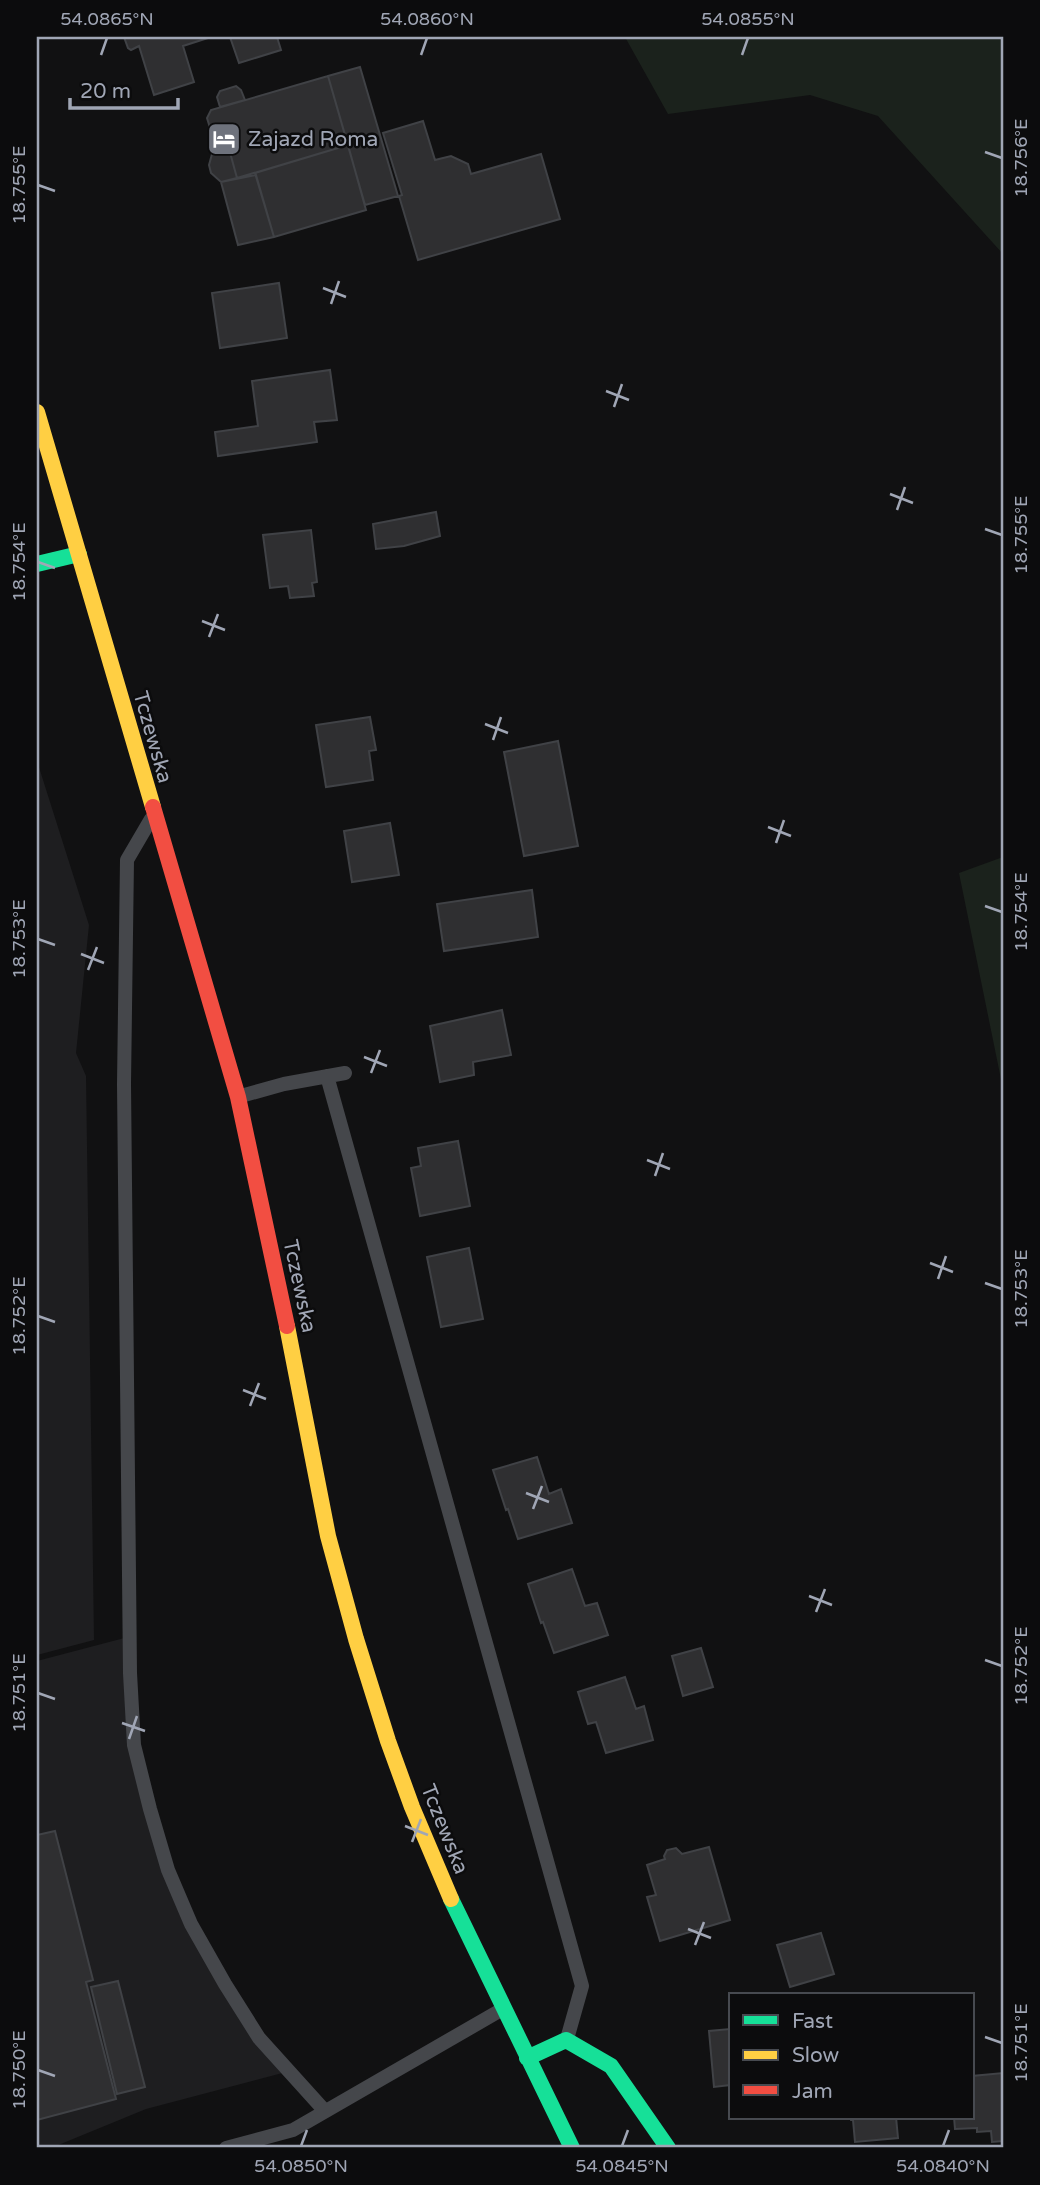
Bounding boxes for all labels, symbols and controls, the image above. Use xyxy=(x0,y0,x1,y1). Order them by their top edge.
text: 54.0865°N xyxy=(60,8,154,30)
text: 54.0860°N xyxy=(380,8,474,30)
text: 54.0855°N xyxy=(701,8,795,30)
scale bar xyxy=(70,66,178,110)
text: 20 m xyxy=(80,79,131,104)
text: 18.756°E xyxy=(1010,118,1032,198)
hotel icon: Zajazd Roma xyxy=(205,120,243,158)
place label: Zajazd Roma xyxy=(248,127,378,152)
text: 18.755°E xyxy=(8,146,30,224)
text: 18.755°E xyxy=(1010,496,1032,574)
text: 18.754°E xyxy=(8,522,30,602)
street label: Tczewska xyxy=(127,688,178,786)
text: 18.754°E xyxy=(1010,872,1032,952)
text: 18.753°E xyxy=(8,899,30,979)
street label: Tczewska xyxy=(277,1237,322,1335)
text: 18.753°E xyxy=(1010,1249,1032,1329)
text: 18.752°E xyxy=(8,1276,30,1356)
text: 18.752°E xyxy=(1010,1626,1032,1706)
text: 18.751°E xyxy=(8,1653,30,1733)
street label: Tczewska xyxy=(415,1781,474,1878)
legend xyxy=(729,1993,974,2118)
text: 18.751°E xyxy=(1010,2003,1032,2083)
text: Fast xyxy=(792,2009,833,2034)
text: 18.750°E xyxy=(8,2030,30,2110)
text: Slow xyxy=(792,2043,840,2068)
text: Jam xyxy=(792,2079,833,2104)
text: 54.0850°N xyxy=(254,2155,348,2177)
text: 54.0845°N xyxy=(575,2155,669,2177)
text: 54.0840°N xyxy=(896,2155,990,2177)

